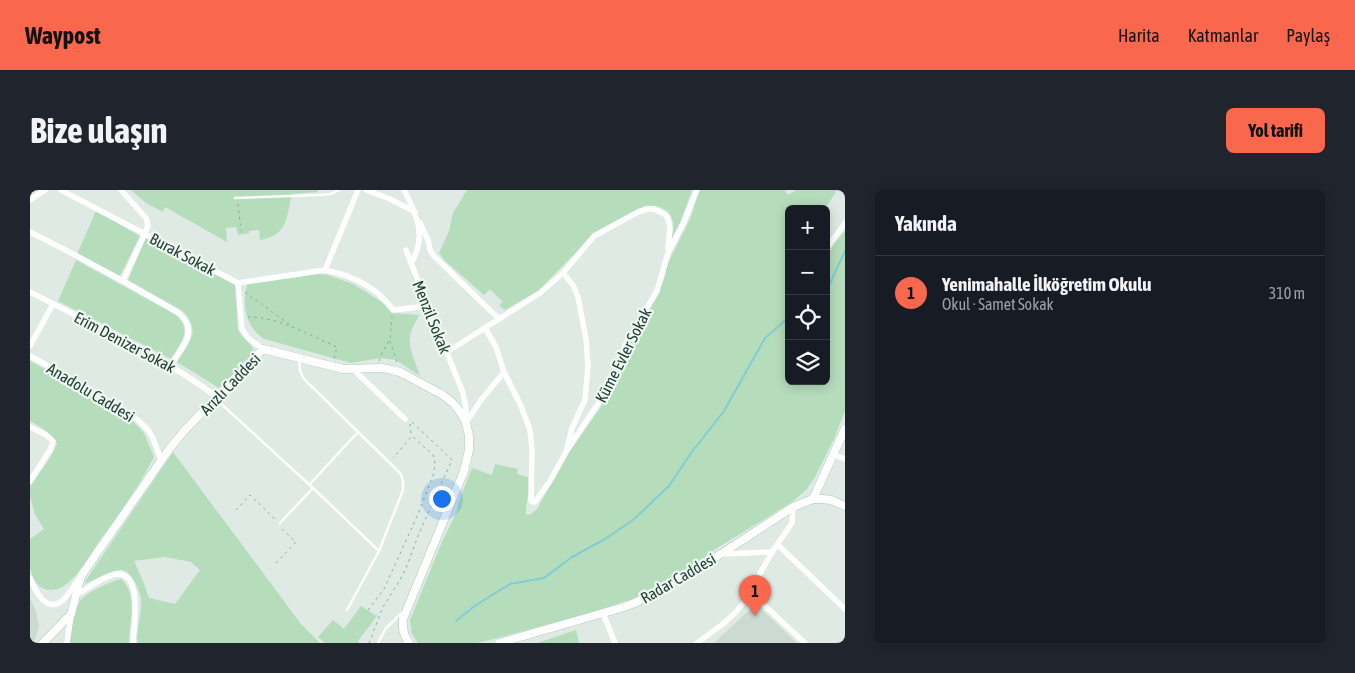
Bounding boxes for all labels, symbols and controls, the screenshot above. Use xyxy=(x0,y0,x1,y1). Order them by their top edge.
text: Waypost xyxy=(25,22,101,49)
text: Harita xyxy=(1118,25,1160,46)
text: Katmanlar xyxy=(1188,25,1258,46)
text: Paylaş xyxy=(1286,25,1330,46)
button: Yol tarifi xyxy=(1226,108,1325,153)
text: Bize ulaşın xyxy=(30,110,167,150)
map controls xyxy=(785,205,830,385)
button: + xyxy=(785,205,830,250)
text: Yakında xyxy=(895,211,957,235)
street label: Burak Sokak xyxy=(147,229,219,279)
button: − xyxy=(785,250,830,295)
text: Yenimahalle İlköğretim Okulu xyxy=(942,273,1151,295)
street label: Menzil Sokak xyxy=(409,278,455,356)
text: 1 xyxy=(907,284,915,302)
text: 310 m xyxy=(1269,284,1305,302)
button: locate xyxy=(785,295,830,340)
text: Okul · Samet Sokak xyxy=(942,295,1054,313)
street label: Küme Evler Sokak xyxy=(591,305,655,405)
street label: Erim Denizer Sokak xyxy=(71,308,179,376)
button: layers xyxy=(785,340,830,385)
street label: Arızlı Caddesi xyxy=(196,350,264,418)
street label: Anadolu Caddesi xyxy=(44,359,138,425)
your location xyxy=(429,486,455,512)
street label: Radar Caddesi xyxy=(637,549,719,607)
pin: 1 xyxy=(739,575,771,616)

